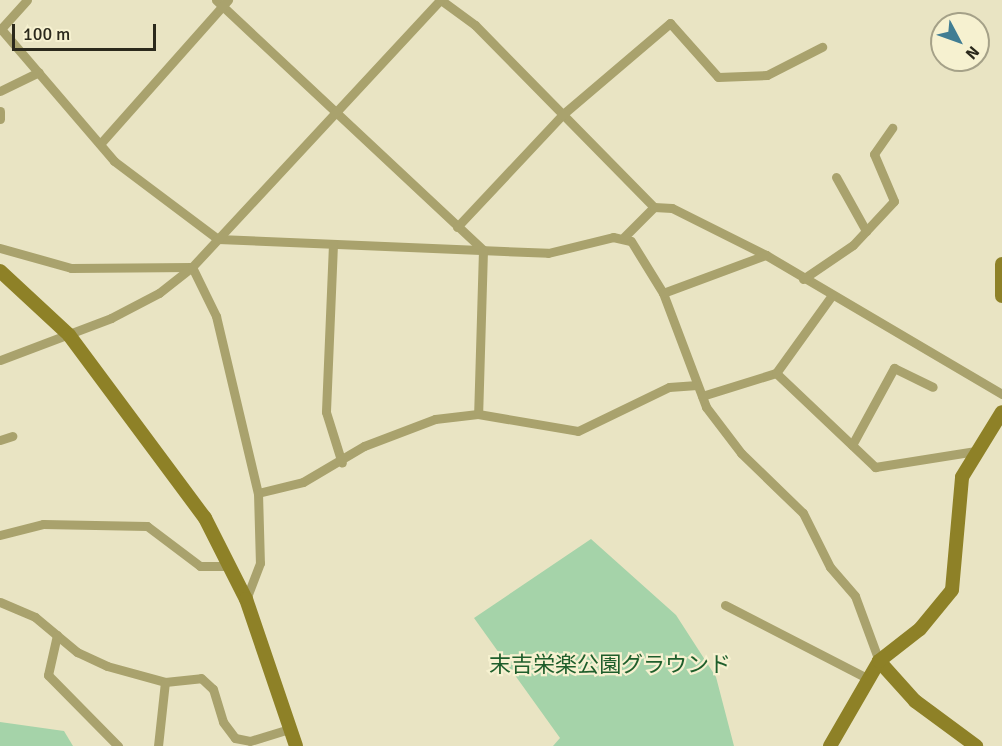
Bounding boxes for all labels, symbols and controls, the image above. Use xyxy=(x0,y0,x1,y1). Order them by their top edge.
scale bar xyxy=(15,12,159,50)
north arrow xyxy=(930,12,990,72)
text: 100 m xyxy=(23,23,70,45)
text: N xyxy=(961,42,983,63)
park label: 末吉栄楽公園グラウンド xyxy=(489,652,731,678)

